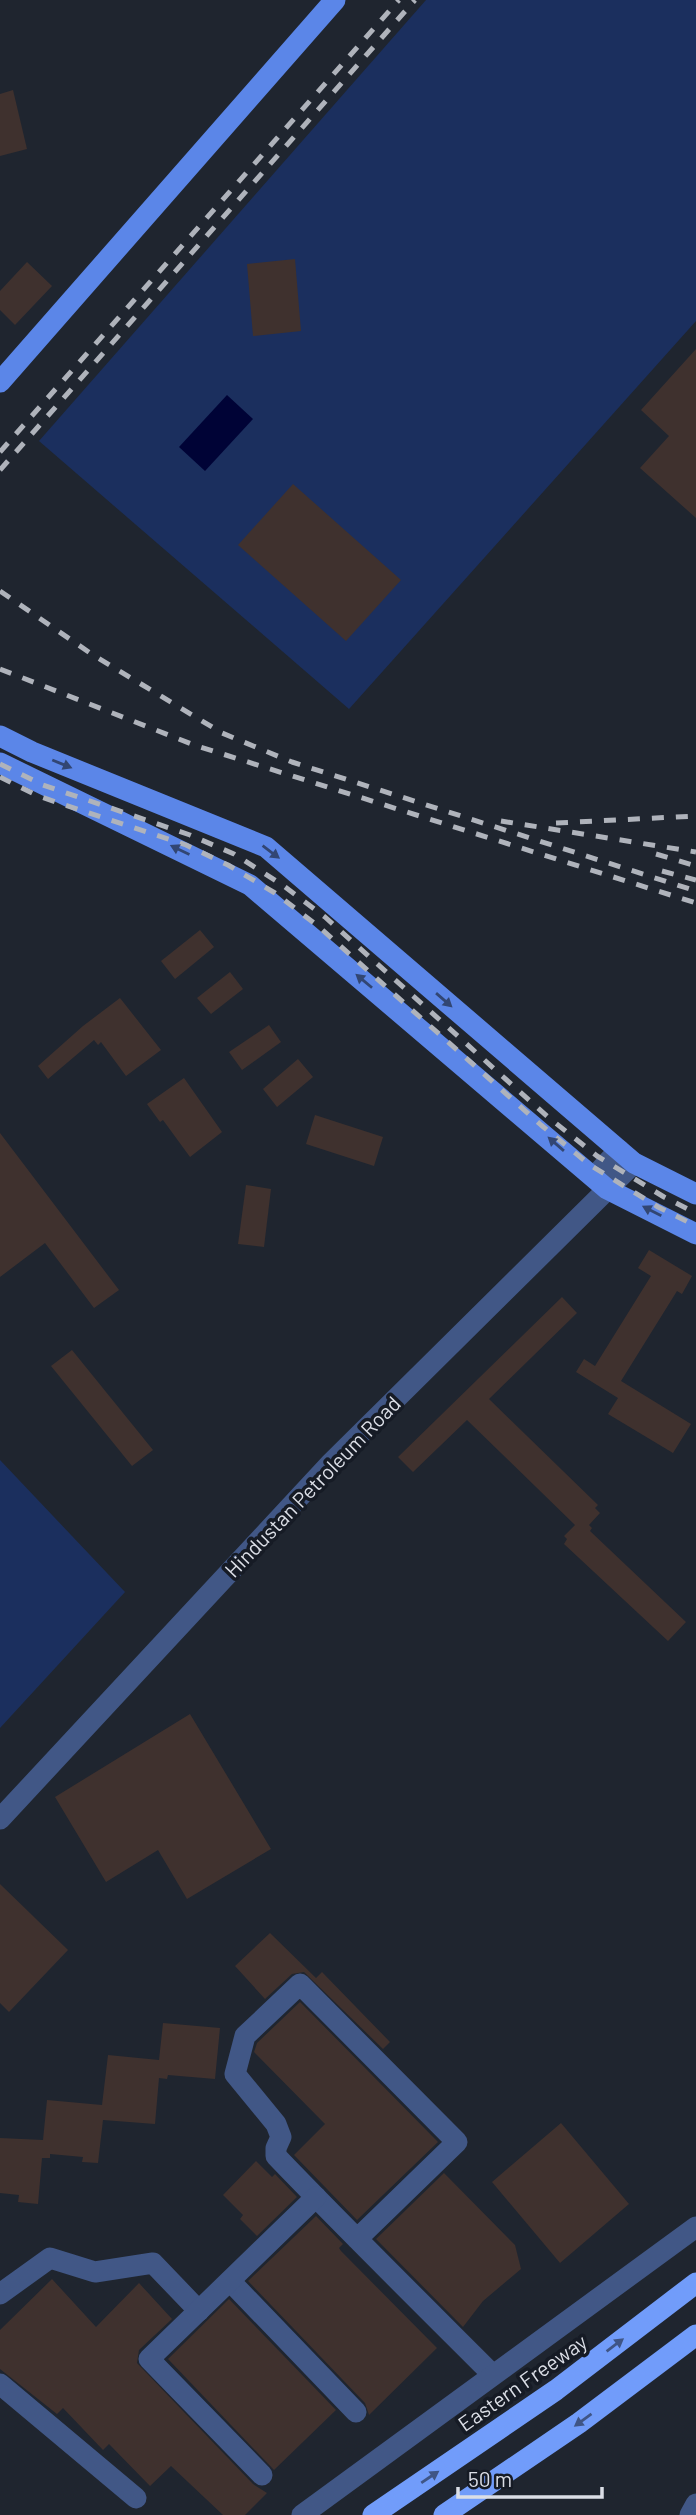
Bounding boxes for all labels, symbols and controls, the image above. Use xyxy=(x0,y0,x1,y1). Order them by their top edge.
one-way arrow xyxy=(52,758,73,769)
one-way arrow xyxy=(170,845,190,856)
one-way arrow xyxy=(262,845,281,859)
one-way arrow xyxy=(355,973,373,989)
one-way arrow xyxy=(436,992,453,1007)
one-way arrow xyxy=(547,1137,564,1152)
one-way arrow xyxy=(642,1206,662,1217)
street label: Hindustan Petroleum Road xyxy=(219,1390,405,1582)
street label: Eastern Freeway xyxy=(453,2328,592,2436)
one-way arrow xyxy=(606,2338,624,2353)
one-way arrow xyxy=(574,2413,592,2427)
scale bar xyxy=(458,2456,602,2500)
text: 50 m xyxy=(468,2466,512,2491)
one-way arrow xyxy=(420,2470,439,2483)

